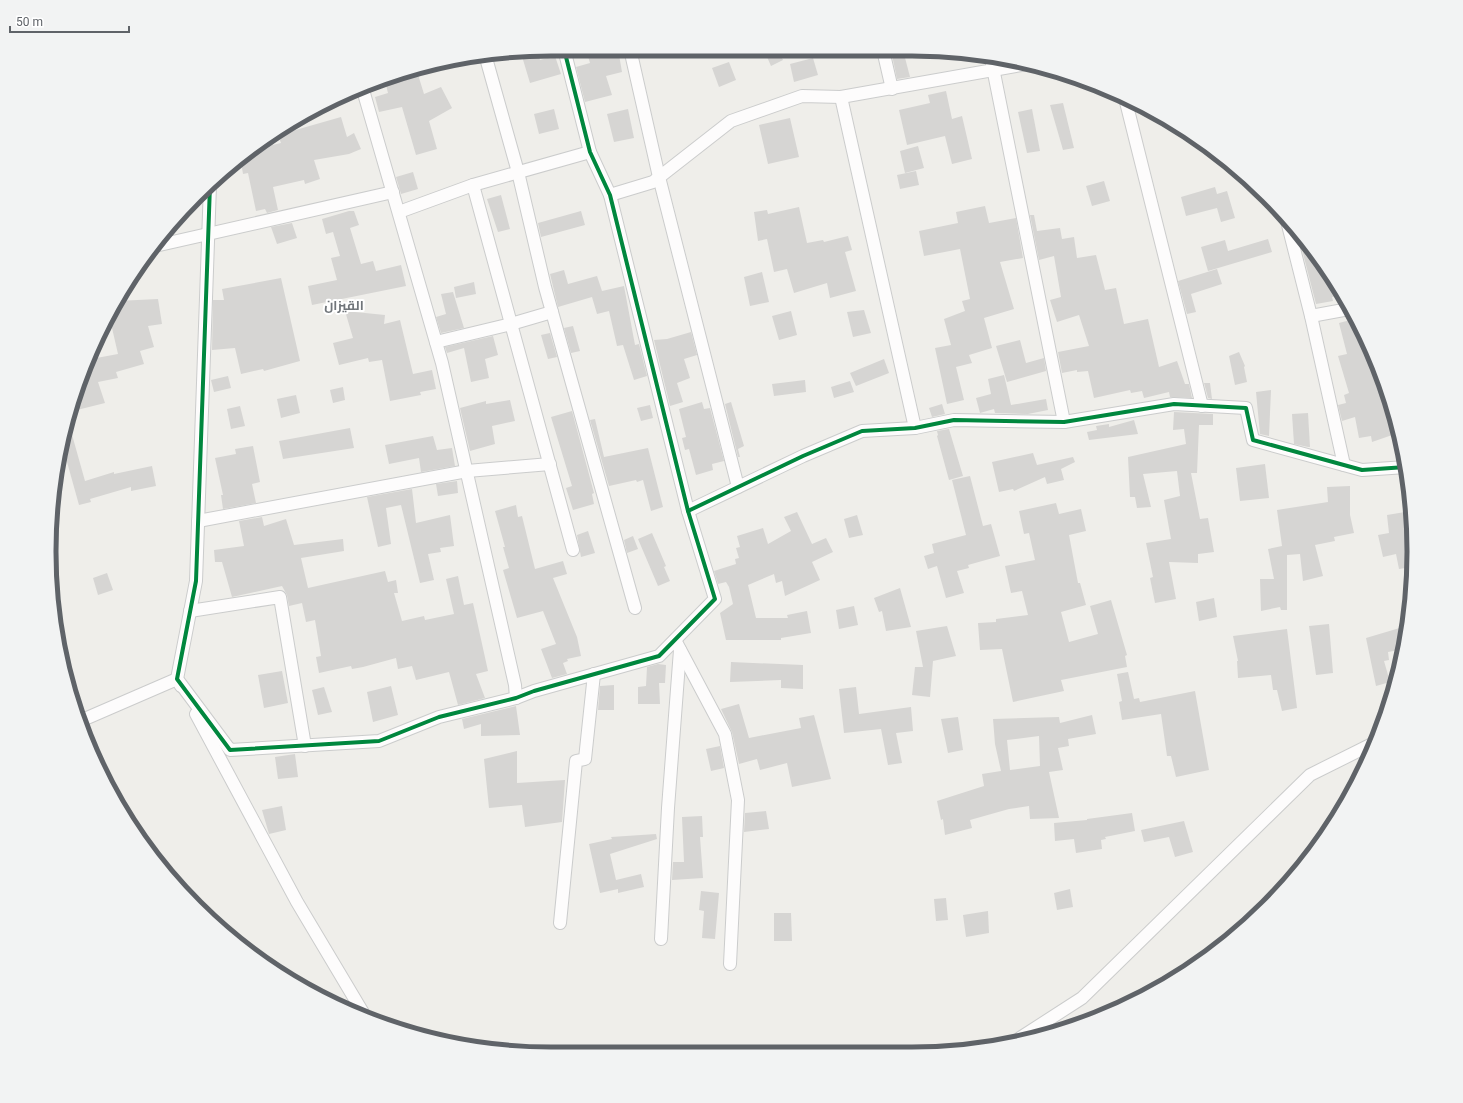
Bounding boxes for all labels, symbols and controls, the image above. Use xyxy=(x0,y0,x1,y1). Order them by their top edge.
scale bar xyxy=(10,8,129,34)
text: 50 m xyxy=(16,15,43,29)
district label: القيزان xyxy=(324,298,364,313)

